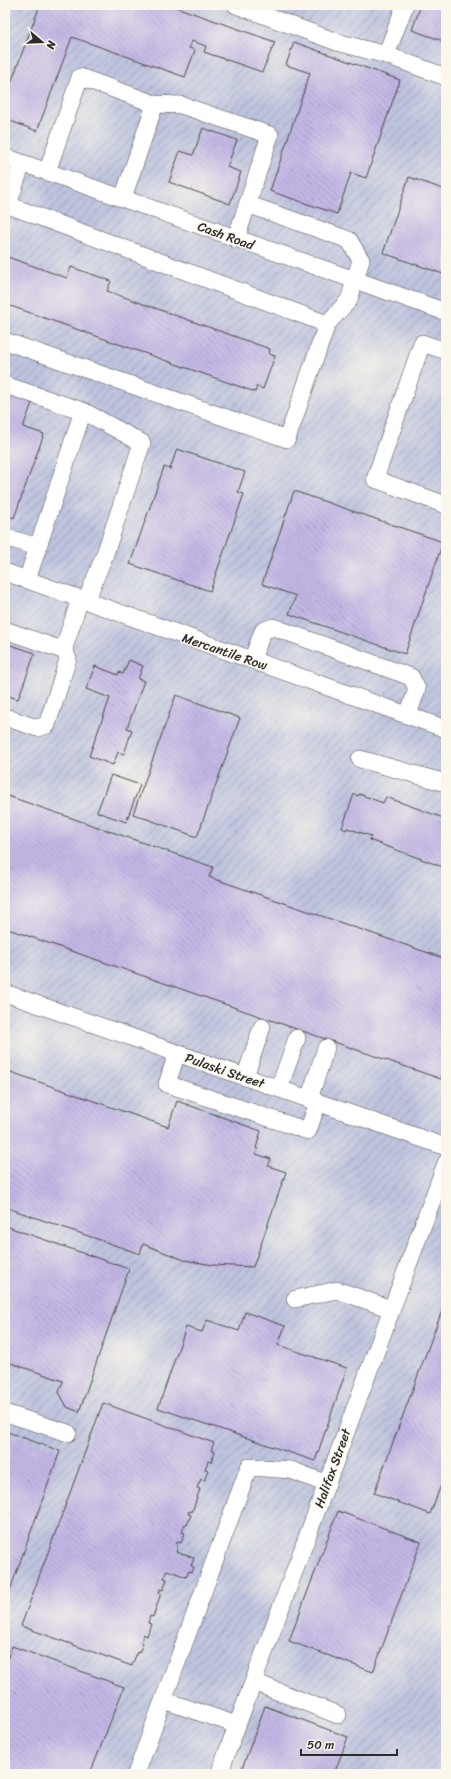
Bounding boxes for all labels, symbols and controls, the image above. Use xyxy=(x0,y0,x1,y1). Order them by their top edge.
north arrow xyxy=(22,22,62,62)
text: N xyxy=(41,37,62,52)
street label: Cash Road xyxy=(194,215,258,257)
street label: Mercantile Row xyxy=(179,626,271,677)
street label: Pulaski Street xyxy=(182,1046,268,1095)
street label: Halifax Street xyxy=(307,1425,358,1511)
scale bar xyxy=(301,1731,397,1757)
text: 50 m xyxy=(307,1734,334,1756)

